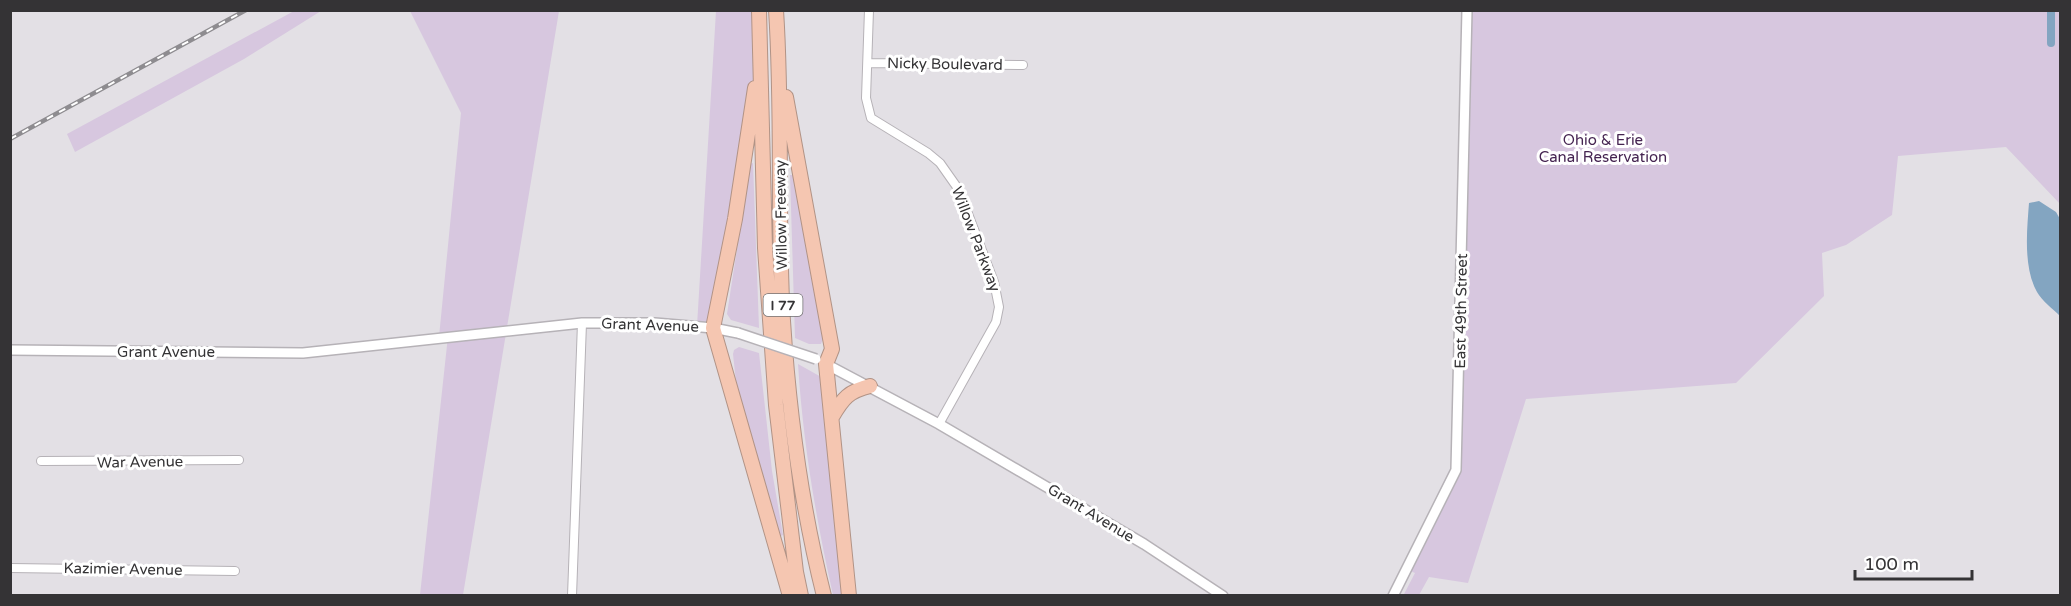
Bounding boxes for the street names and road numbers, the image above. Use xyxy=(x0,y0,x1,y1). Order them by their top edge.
street label: Nicky Boulevard xyxy=(887,54,1003,74)
street label: Willow Freeway xyxy=(771,160,791,270)
street label: Willow Parkway xyxy=(948,184,1004,294)
street label: East 49th Street xyxy=(1451,253,1471,369)
road number: I 77 xyxy=(764,294,802,316)
street label: Grant Avenue xyxy=(601,314,699,336)
street label: Grant Avenue xyxy=(117,343,215,361)
street label: War Avenue xyxy=(97,452,183,472)
street label: Grant Avenue xyxy=(1044,480,1138,546)
street label: Kazimier Avenue xyxy=(63,559,183,579)

